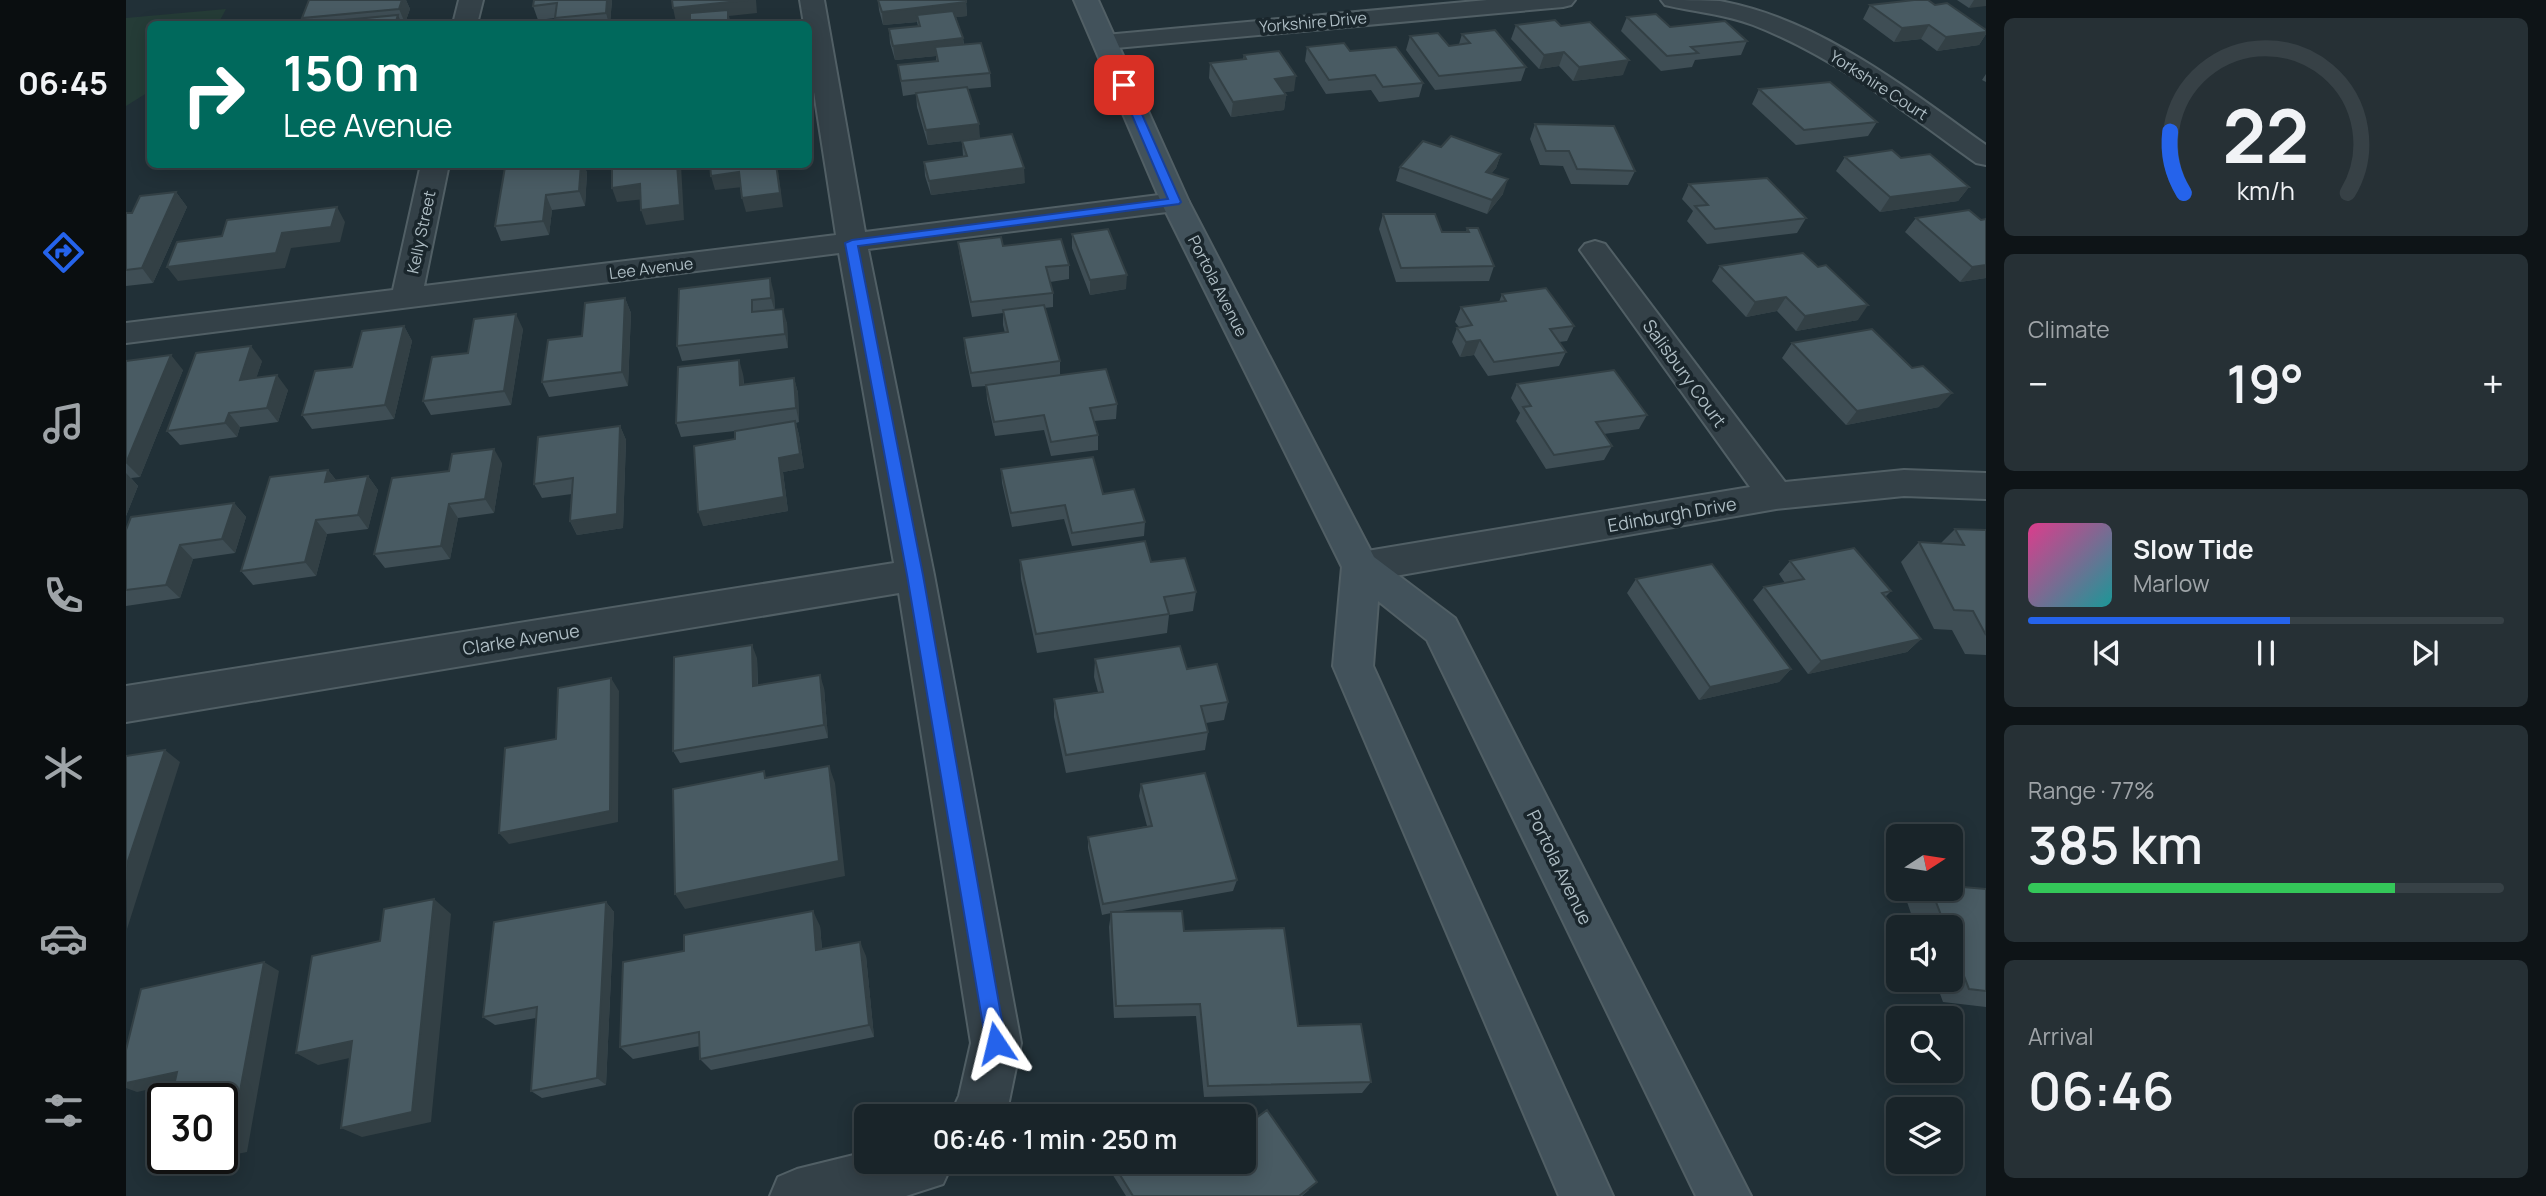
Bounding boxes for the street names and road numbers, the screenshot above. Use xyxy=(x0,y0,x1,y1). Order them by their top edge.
street label: Yorkshire Drive xyxy=(1258,6,1368,38)
street label: Yorkshire Court xyxy=(1826,45,1932,125)
street label: Kelly Street xyxy=(401,188,441,276)
street label: Portola Avenue xyxy=(1183,232,1253,340)
street label: Lee Avenue xyxy=(608,252,694,284)
street label: Salisbury Court xyxy=(1638,314,1732,432)
street label: Edinburgh Drive xyxy=(1606,491,1738,537)
street label: Clarke Avenue xyxy=(461,618,581,660)
street label: Portola Avenue xyxy=(1522,806,1598,928)

